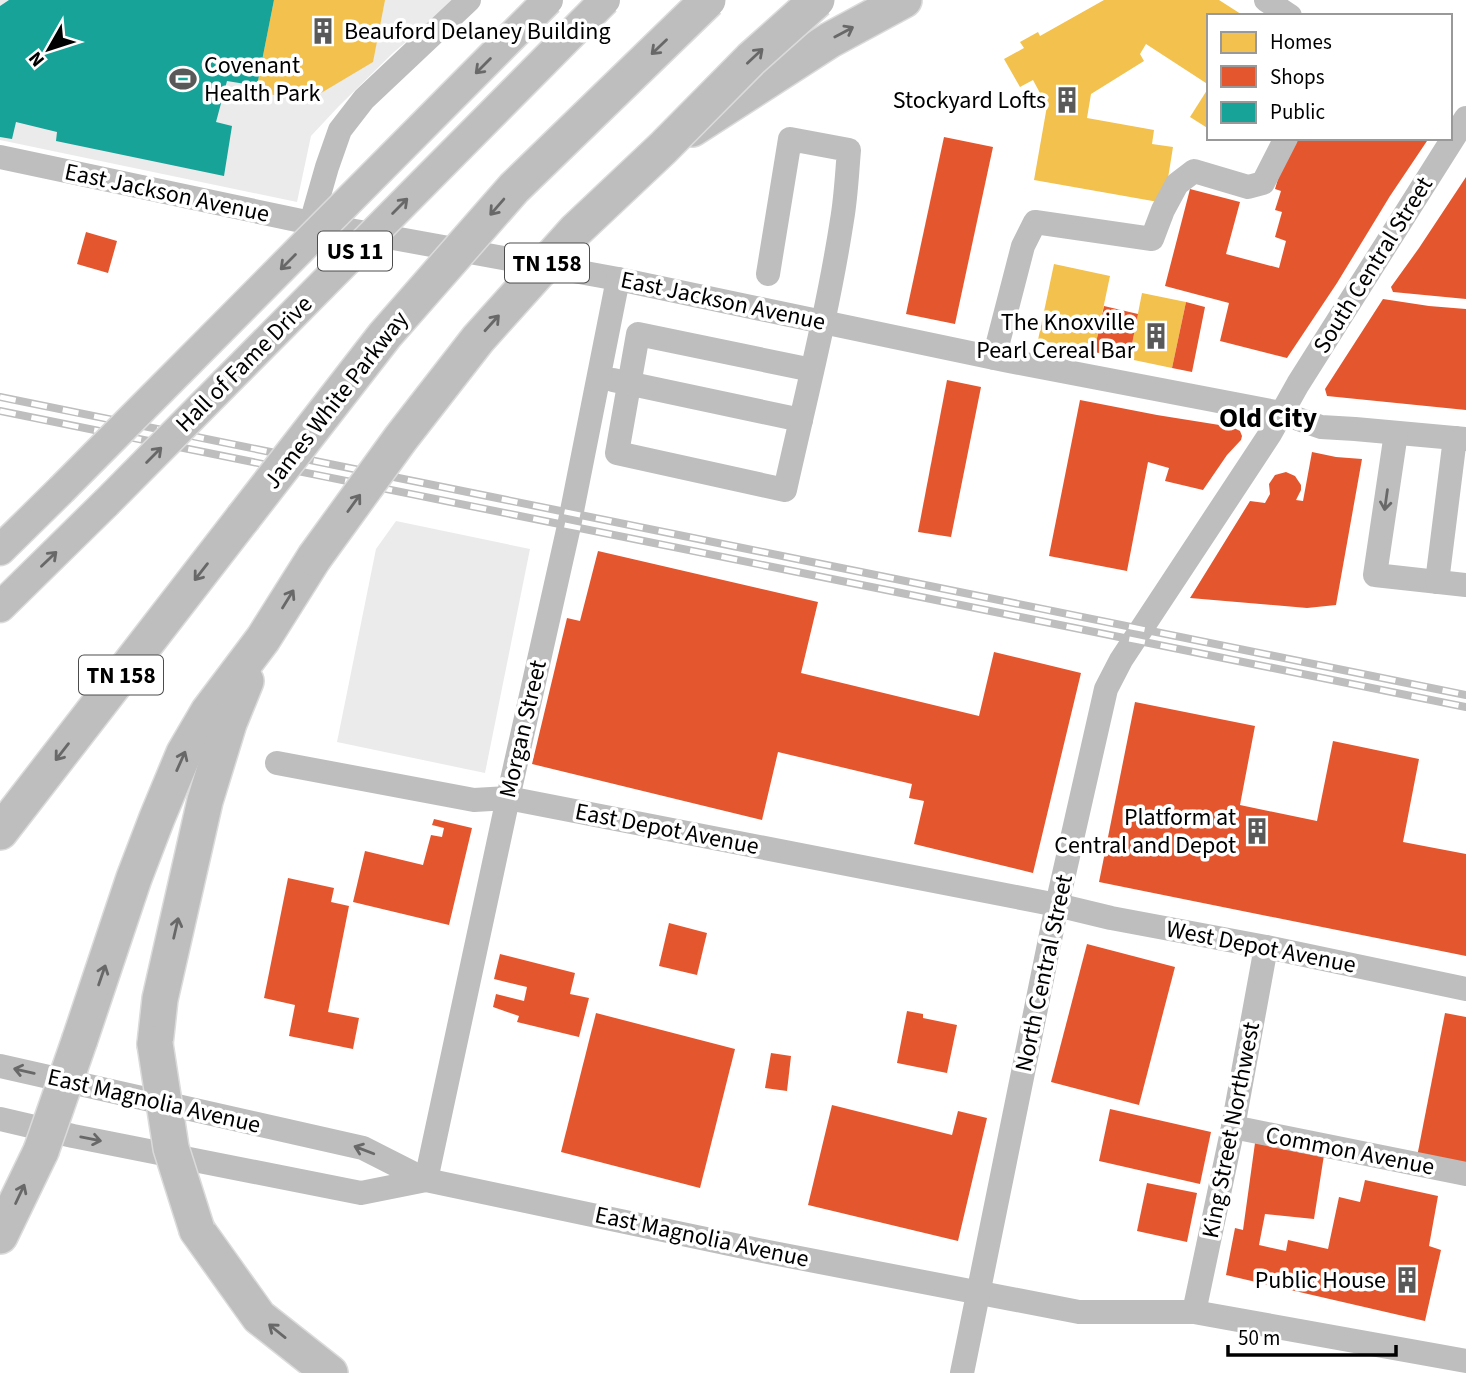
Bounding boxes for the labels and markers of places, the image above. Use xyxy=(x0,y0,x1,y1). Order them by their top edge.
place label: Beauford Delaney Building xyxy=(344,14,611,49)
building icon: Beauford Delaney Building xyxy=(308,16,338,46)
place label: Covenant Health Park xyxy=(204,48,320,111)
sports icon: Covenant Health Park xyxy=(168,64,198,94)
place label: Stockyard Lofts xyxy=(893,83,1046,118)
building icon: Stockyard Lofts xyxy=(1052,85,1082,115)
place label: The Knoxville Pearl Cereal Bar xyxy=(976,305,1136,368)
building icon: The Knoxville Pearl Cereal Bar xyxy=(1141,321,1171,351)
place label: Platform at Central and Depot xyxy=(1054,800,1236,863)
building icon: Platform at Central and Depot xyxy=(1242,816,1272,846)
place label: Public House xyxy=(1255,1263,1386,1298)
building icon: Public House xyxy=(1392,1265,1422,1295)

